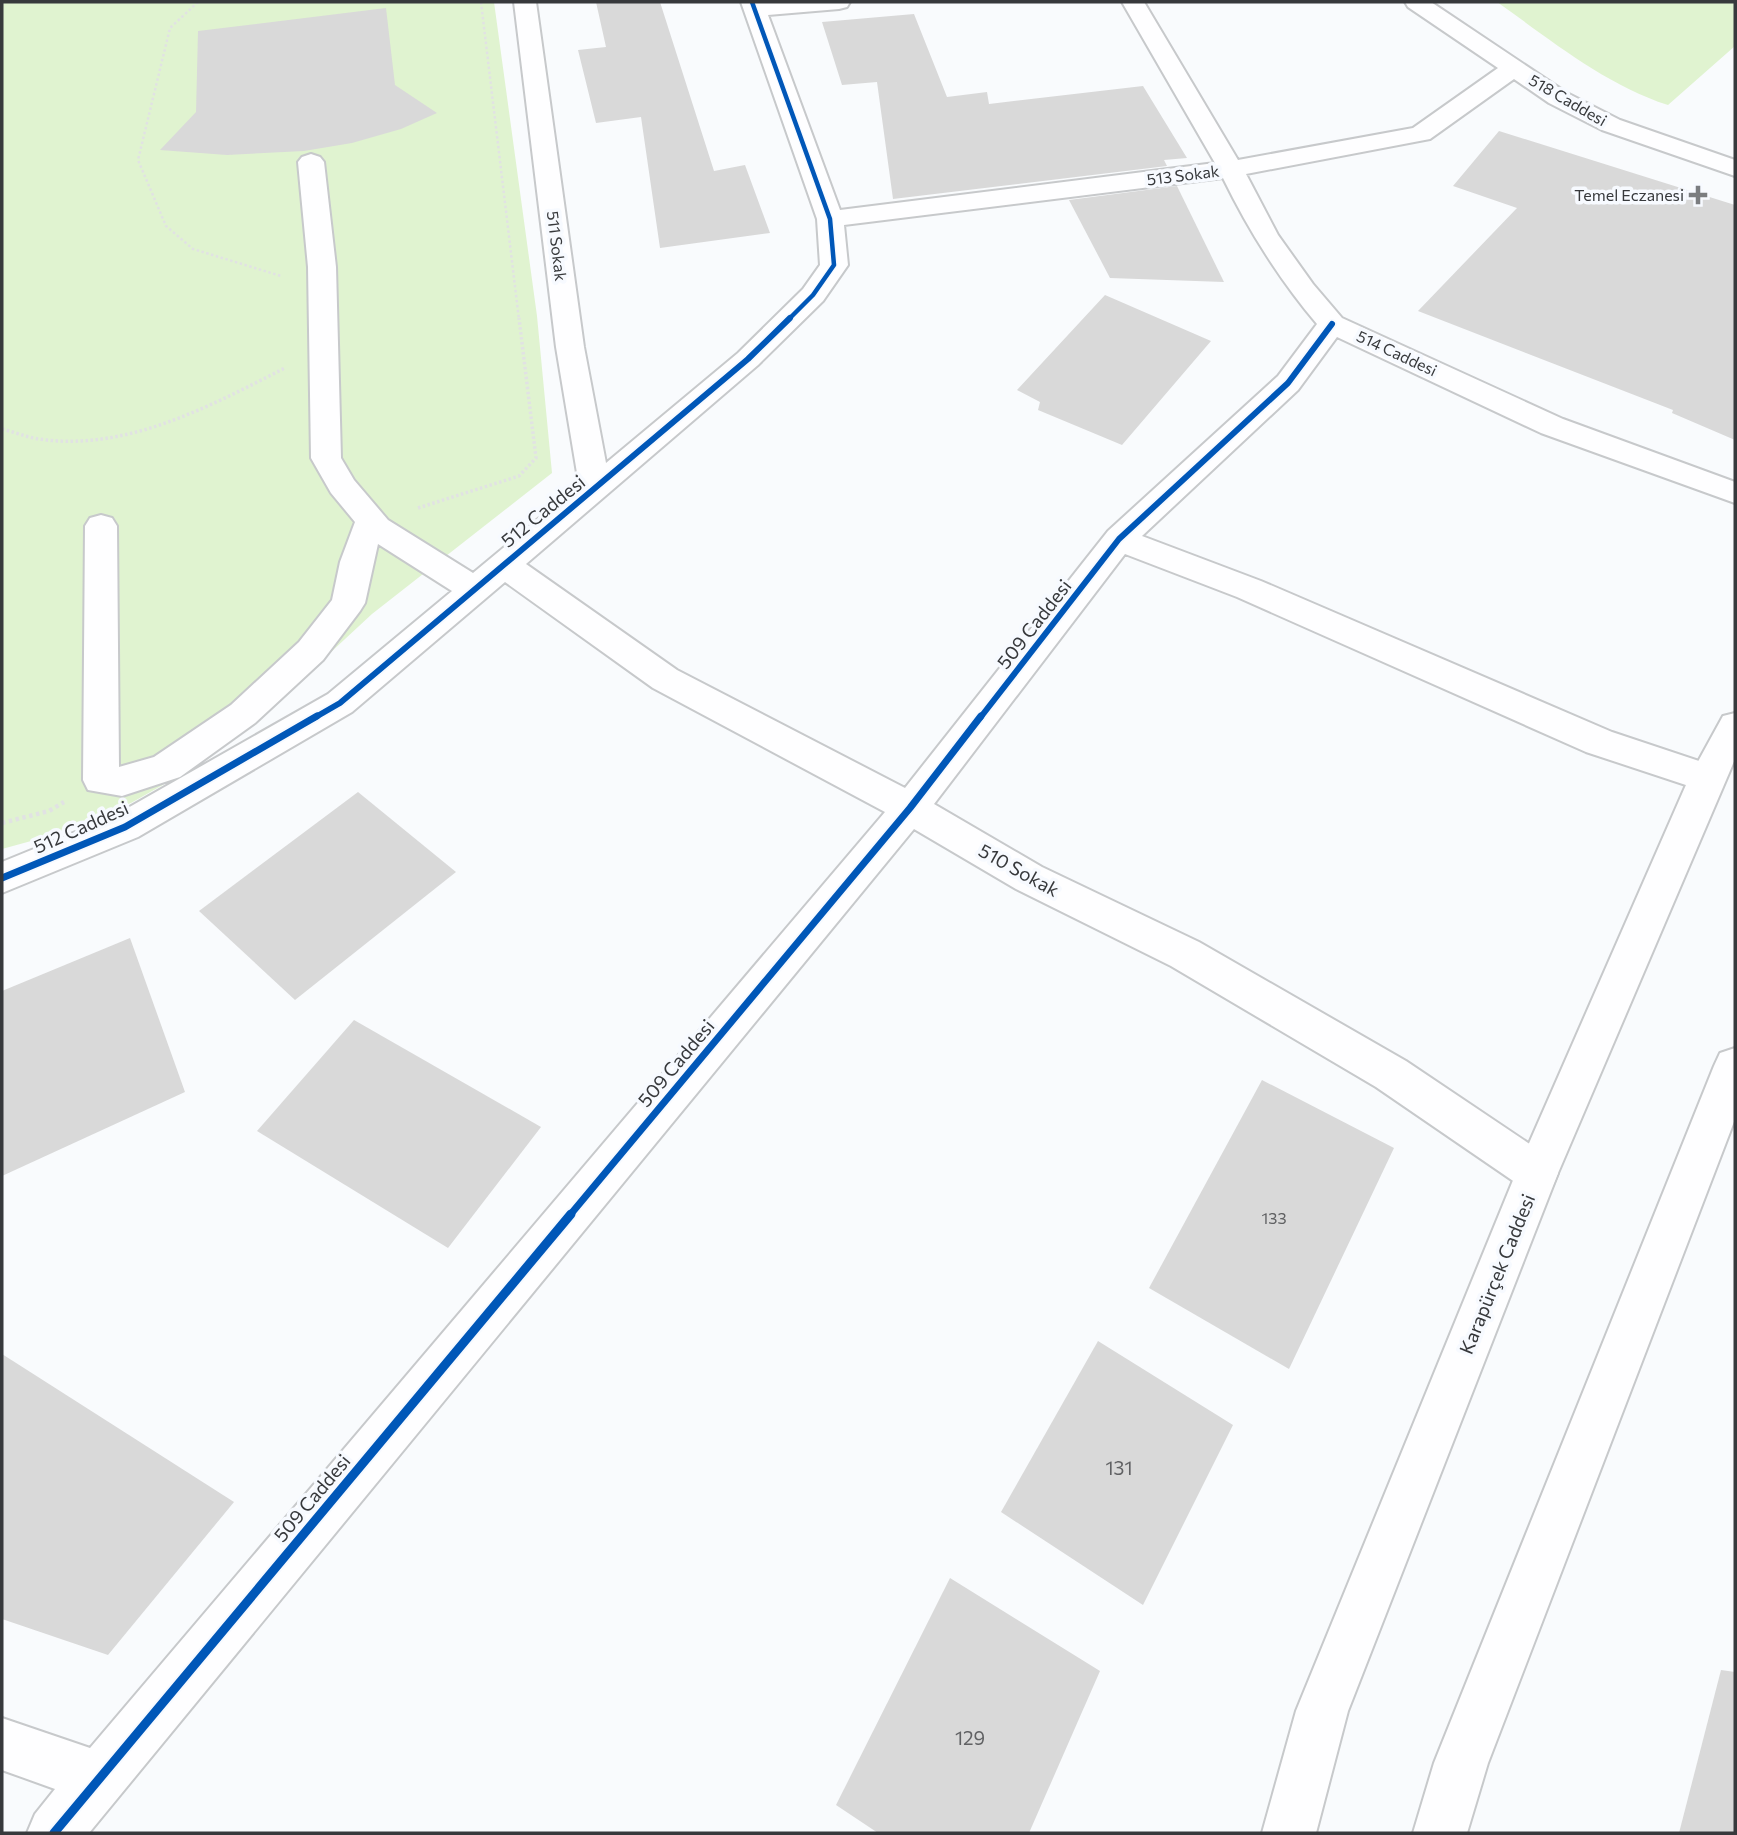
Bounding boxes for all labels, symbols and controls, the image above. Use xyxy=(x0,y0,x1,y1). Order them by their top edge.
street label: 518 Caddesi xyxy=(1526,70,1610,129)
street label: 513 Sokak xyxy=(1146,161,1221,188)
place label: Temel Eczanesi xyxy=(1574,185,1684,204)
marker: Temel Eczanesi xyxy=(1690,187,1706,203)
street label: 511 Sokak xyxy=(544,210,571,282)
street label: 514 Caddesi xyxy=(1354,326,1440,379)
street label: 512 Caddesi xyxy=(496,470,589,552)
street label: 509 Caddesi xyxy=(992,574,1076,673)
street label: 512 Caddesi xyxy=(30,795,132,858)
street label: 510 Sokak xyxy=(975,838,1063,901)
street label: 509 Caddesi xyxy=(632,1014,719,1111)
street label: Karapürçek Caddesi xyxy=(1454,1190,1539,1357)
house number: 133 xyxy=(1261,1208,1287,1227)
street label: 509 Caddesi xyxy=(268,1449,355,1546)
house number: 131 xyxy=(1105,1456,1133,1479)
house number: 129 xyxy=(955,1726,985,1749)

